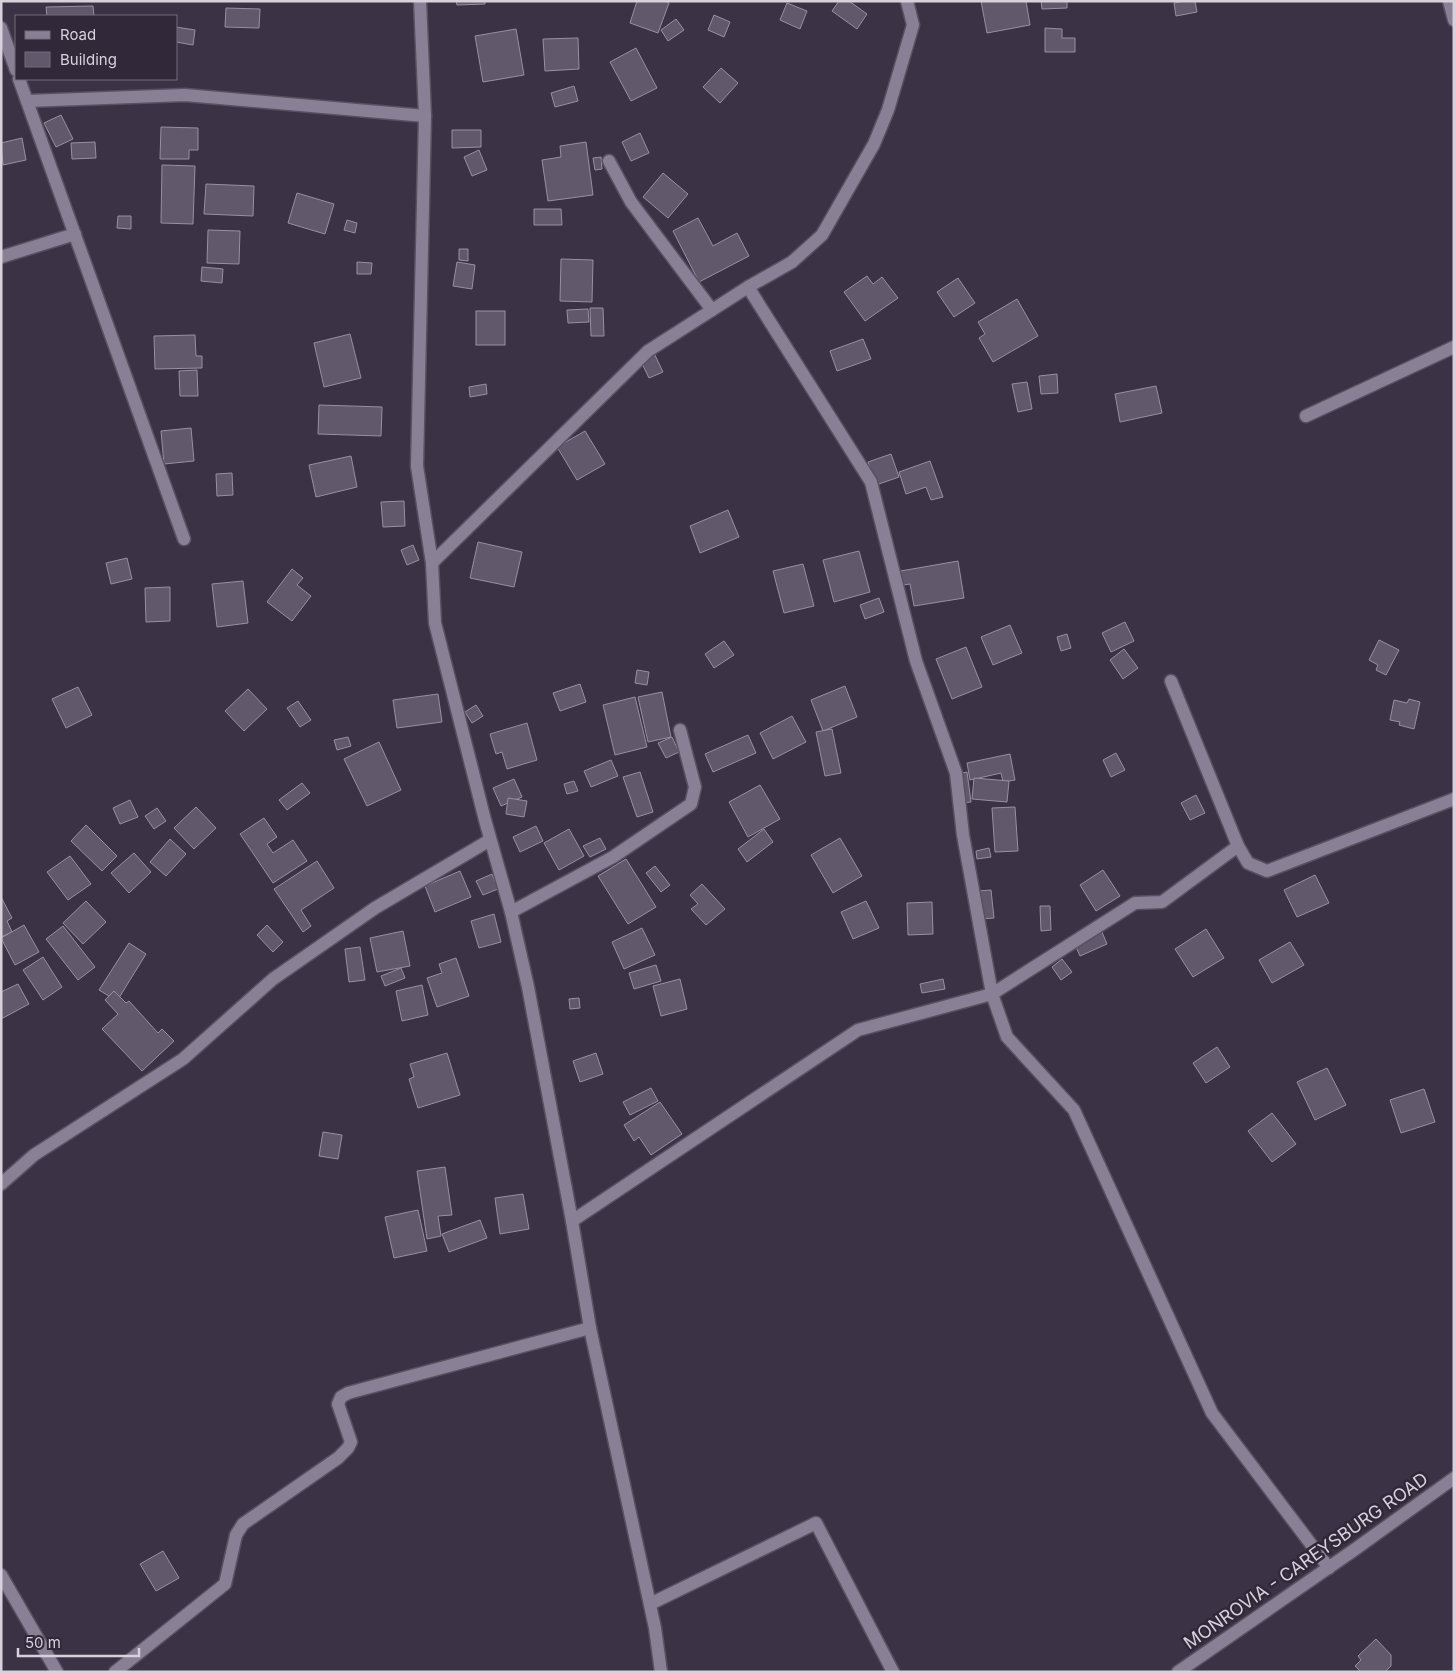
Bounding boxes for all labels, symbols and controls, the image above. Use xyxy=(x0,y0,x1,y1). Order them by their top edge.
legend xyxy=(15,15,178,80)
text: Road xyxy=(60,25,96,44)
text: Building xyxy=(60,50,117,69)
street label: MONROVIA - CAREYSBURG ROAD xyxy=(1180,1468,1432,1653)
scale bar xyxy=(18,1626,139,1658)
text: 50 m xyxy=(25,1633,61,1652)

